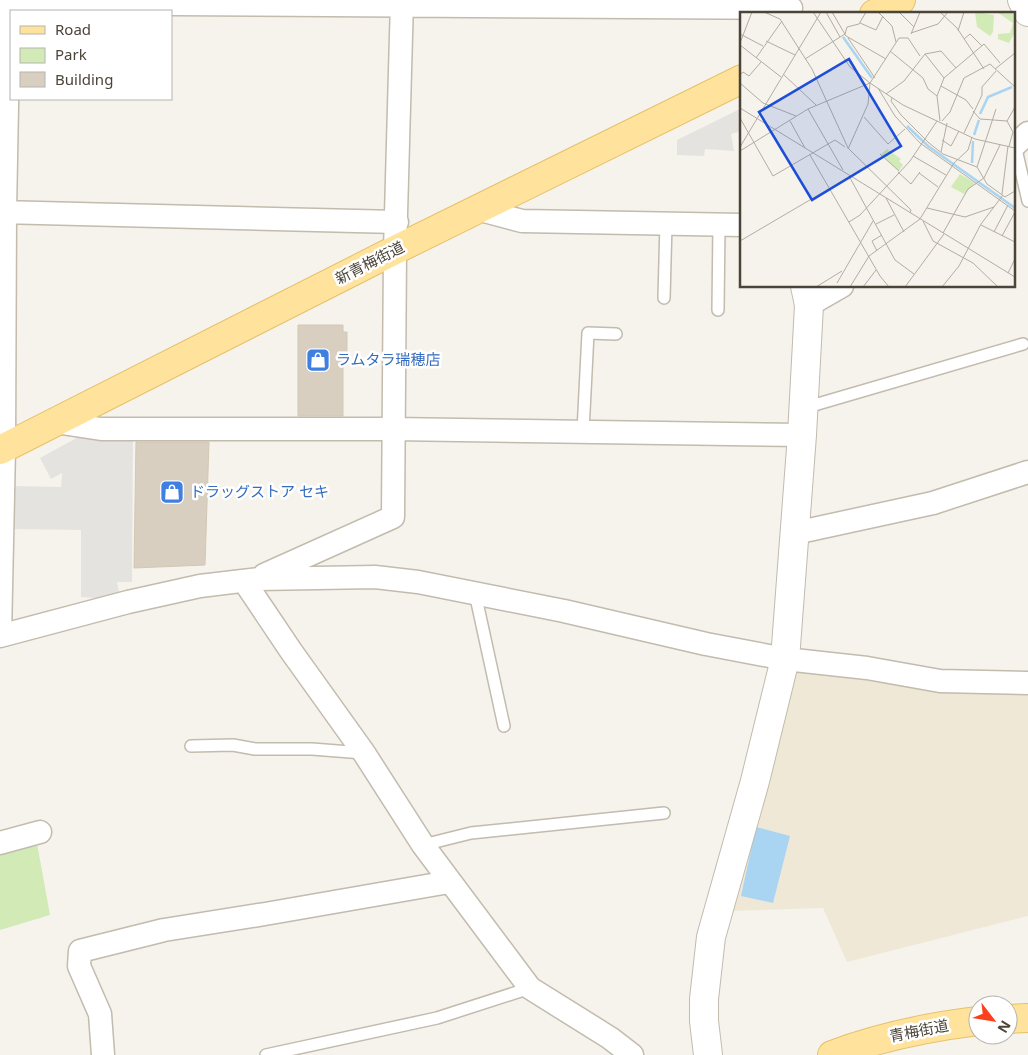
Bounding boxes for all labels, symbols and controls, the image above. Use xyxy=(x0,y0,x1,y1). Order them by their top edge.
legend xyxy=(10,10,172,100)
inset map xyxy=(740,12,1016,288)
text: Road xyxy=(55,19,91,39)
text: Park xyxy=(55,44,87,64)
text: Building xyxy=(55,69,113,89)
street label: 新青梅街道 xyxy=(332,236,408,288)
shop icon: ラムタラ瑞穂店 xyxy=(305,347,331,373)
place label: ラムタラ瑞穂店 xyxy=(336,349,441,369)
shop icon: ドラッグストア セキ xyxy=(159,479,185,505)
place label: ドラッグストア セキ xyxy=(190,481,329,501)
north arrow xyxy=(968,995,1018,1045)
street label: 青梅街道 xyxy=(887,1014,950,1046)
text: N xyxy=(993,1017,1016,1037)

